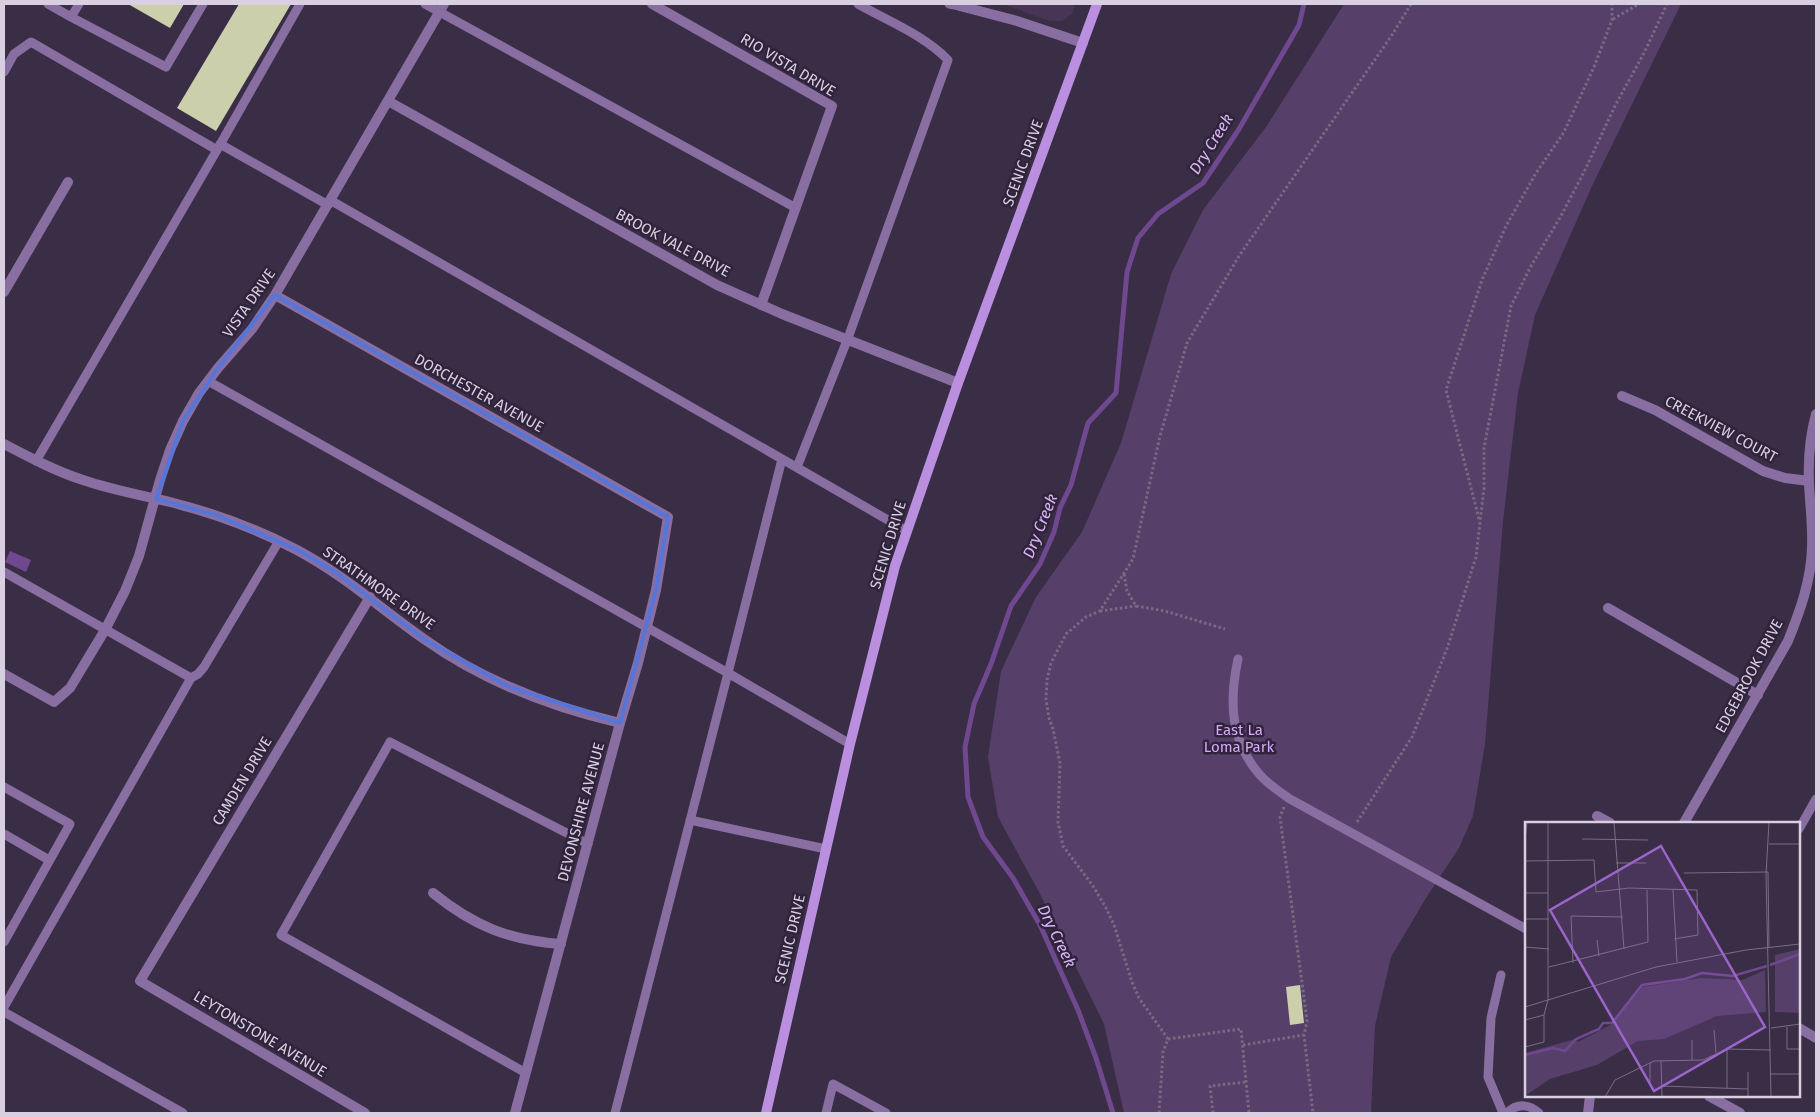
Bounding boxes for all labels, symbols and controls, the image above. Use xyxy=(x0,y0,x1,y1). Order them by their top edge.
street label: RIO VISTA DRIVE xyxy=(737,30,839,100)
water label: Dry Creek xyxy=(1185,110,1237,178)
street label: SCENIC DRIVE xyxy=(999,117,1047,209)
street label: BROOK VALE DRIVE xyxy=(613,205,733,281)
street label: VISTA DRIVE xyxy=(219,265,279,341)
street label: DORCHESTER AVENUE xyxy=(411,350,547,436)
street label: CREEKVIEW COURT xyxy=(1662,392,1780,466)
water label: Dry Creek xyxy=(1019,491,1062,561)
street label: SCENIC DRIVE xyxy=(866,499,910,591)
street label: STRATHMORE DRIVE xyxy=(319,542,439,634)
street label: EDGEBROOK DRIVE xyxy=(1711,616,1787,736)
park label: East La Loma Park xyxy=(1204,721,1274,756)
street label: CAMDEN DRIVE xyxy=(209,733,275,829)
street label: DEVONSHIRE AVENUE xyxy=(554,740,608,884)
inset map xyxy=(1525,822,1800,1097)
street label: SCENIC DRIVE xyxy=(771,893,809,985)
water label: Dry Creek xyxy=(1034,901,1080,971)
street label: LEYTONSTONE AVENUE xyxy=(190,987,330,1081)

